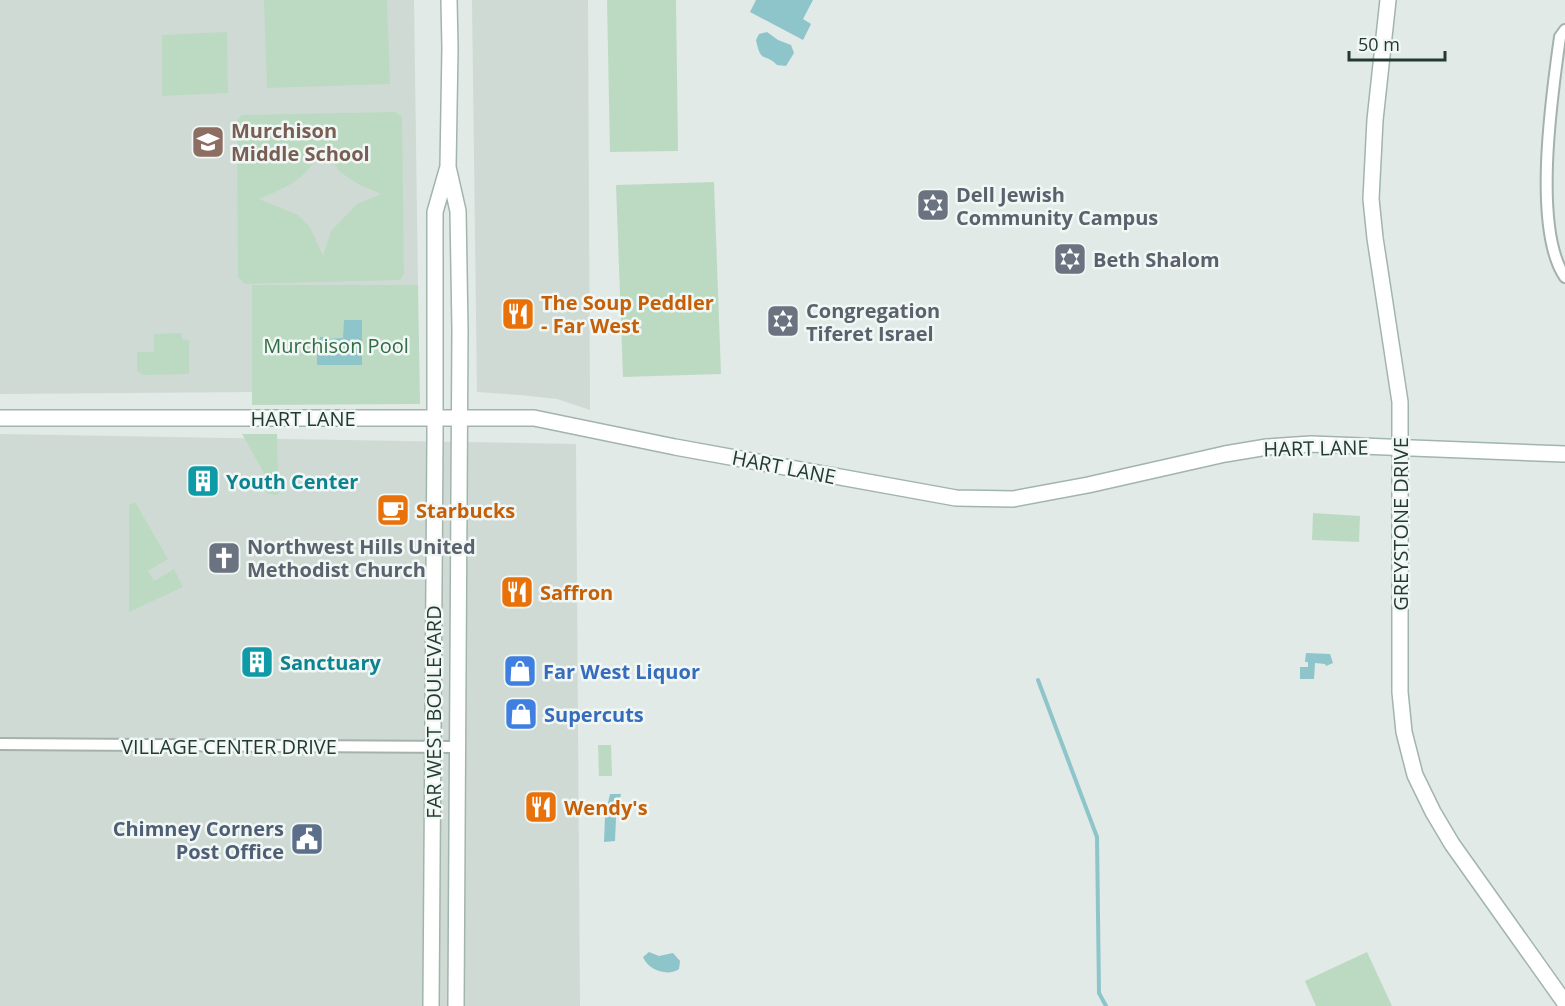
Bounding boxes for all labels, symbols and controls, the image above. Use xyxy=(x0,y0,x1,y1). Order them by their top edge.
scale bar xyxy=(1349,24,1445,62)
text: 50 m xyxy=(1358,32,1400,56)
place label: Murchison Middle School xyxy=(231,117,370,167)
school or university icon: Murchison Middle School xyxy=(190,124,226,160)
place label: Dell Jewish Community Campus xyxy=(956,181,1158,231)
synagogue icon: Dell Jewish Community Campus xyxy=(915,187,951,223)
synagogue icon: Beth Shalom xyxy=(1052,241,1088,277)
place label: Beth Shalom xyxy=(1093,246,1220,273)
place label: The Soup Peddler - Far West xyxy=(541,289,714,339)
restaurant icon: The Soup Peddler - Far West xyxy=(500,296,536,332)
place label: Congregation Tiferet Israel xyxy=(806,297,940,347)
synagogue icon: Congregation Tiferet Israel xyxy=(765,303,801,339)
park label: Murchison Pool xyxy=(263,332,409,359)
street label: HART LANE xyxy=(250,405,356,432)
street label: HART LANE xyxy=(1263,434,1369,462)
street label: GREYSTONE DRIVE xyxy=(1387,437,1414,611)
street label: HART LANE xyxy=(730,444,838,490)
building icon: Youth Center xyxy=(185,463,221,499)
place label: Youth Center xyxy=(226,468,358,495)
cafe icon: Starbucks xyxy=(375,492,411,528)
place label: Starbucks xyxy=(416,497,515,524)
place label: Northwest Hills United Methodist Church xyxy=(247,533,476,583)
church icon: Northwest Hills United Methodist Church xyxy=(206,540,242,576)
restaurant icon: Saffron xyxy=(499,574,535,610)
place label: Saffron xyxy=(540,579,613,606)
street label: FAR WEST BOULEVARD xyxy=(420,605,447,819)
building icon: Sanctuary xyxy=(239,644,275,680)
place label: Sanctuary xyxy=(280,649,382,676)
shop icon: Far West Liquor xyxy=(502,653,538,689)
place label: Far West Liquor xyxy=(543,658,700,685)
shop icon: Supercuts xyxy=(503,696,539,732)
place label: Supercuts xyxy=(544,701,644,728)
street label: VILLAGE CENTER DRIVE xyxy=(121,733,337,760)
restaurant icon: Wendy's xyxy=(523,789,559,825)
place label: Wendy's xyxy=(564,794,648,821)
place label: Chimney Corners Post Office xyxy=(113,815,284,865)
public building icon: Chimney Corners Post Office xyxy=(289,821,325,857)

